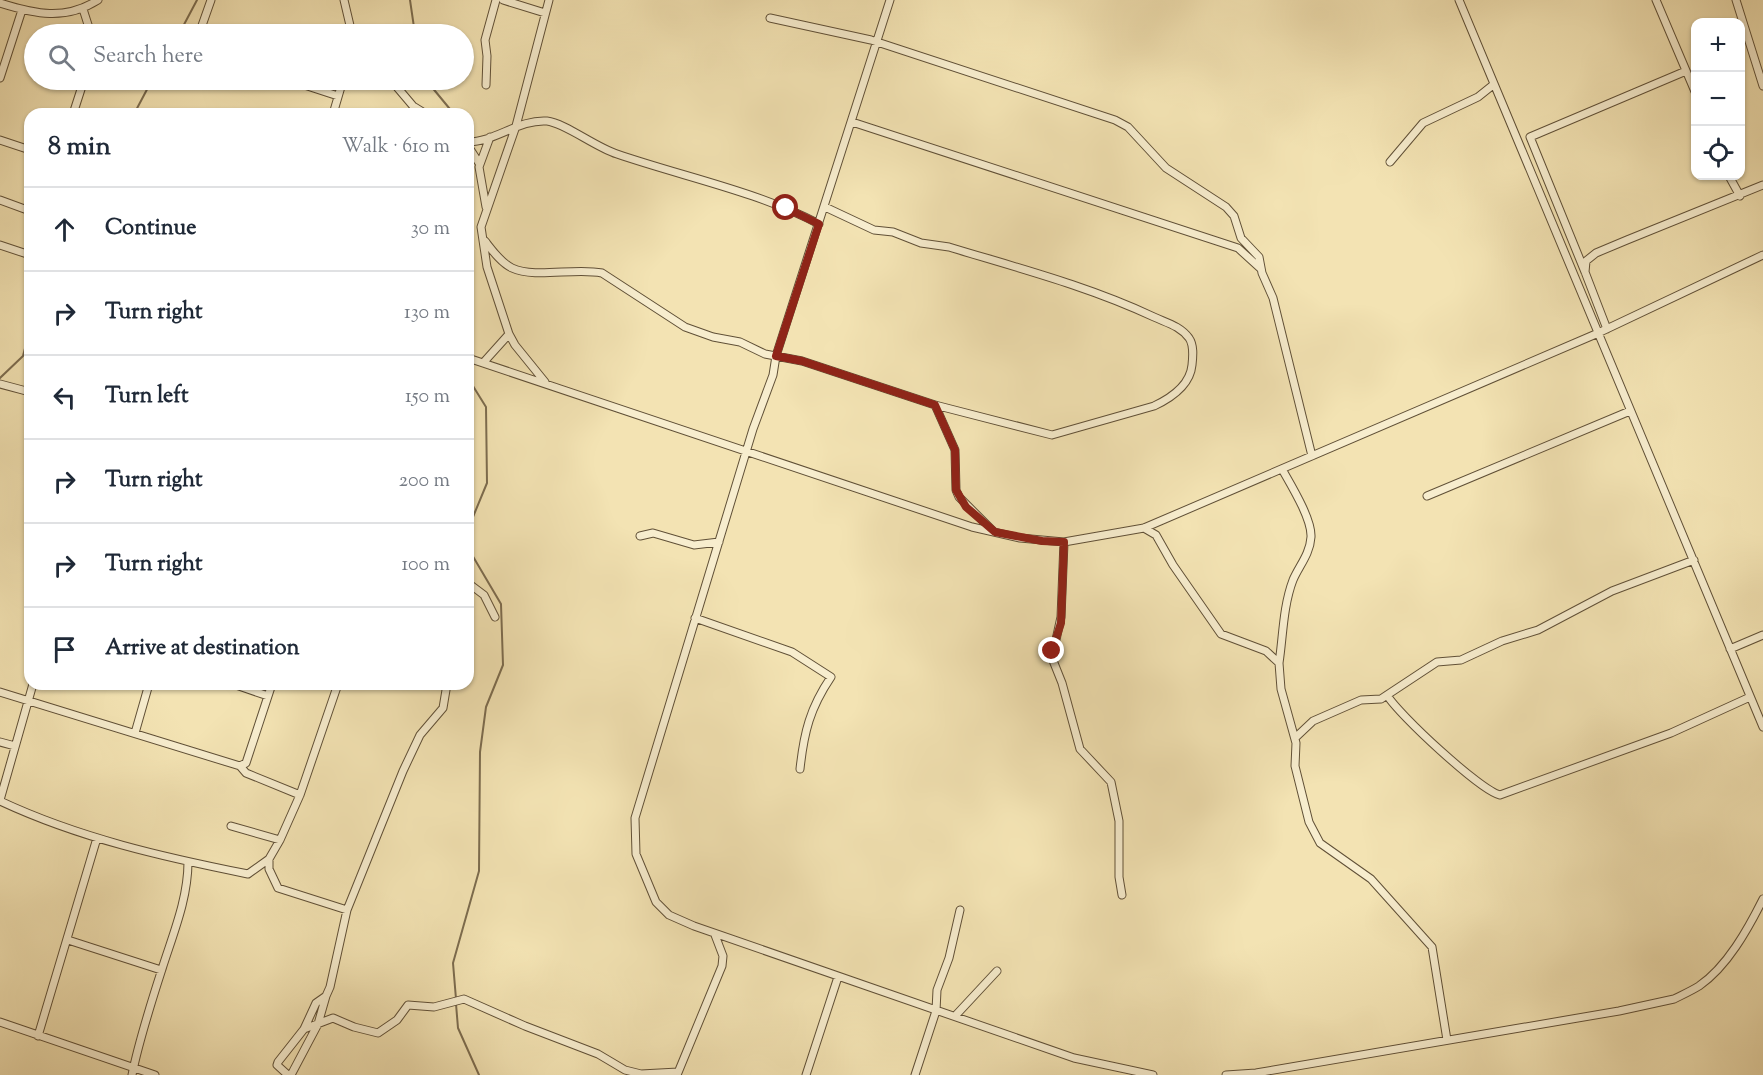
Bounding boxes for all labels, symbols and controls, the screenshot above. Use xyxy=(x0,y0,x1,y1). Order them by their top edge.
map controls xyxy=(1691,18,1745,180)
button: + xyxy=(1691,18,1745,72)
search box xyxy=(24,24,474,90)
icon: search xyxy=(45,41,78,74)
text: Search here xyxy=(93,41,203,73)
button: − xyxy=(1691,72,1745,126)
button: locate xyxy=(1691,126,1745,180)
text: 8 min xyxy=(48,129,111,166)
text: Walk · 610 m xyxy=(342,133,450,162)
route start xyxy=(772,194,798,220)
icon: ahead xyxy=(48,213,81,246)
text: Continue xyxy=(105,213,196,245)
text: 30 m xyxy=(411,215,450,244)
icon: right xyxy=(48,297,81,330)
text: Turn right xyxy=(105,297,202,329)
text: 130 m xyxy=(404,299,450,328)
icon: left xyxy=(48,381,81,414)
text: Turn left xyxy=(105,381,188,413)
text: 150 m xyxy=(405,383,450,412)
icon: right xyxy=(48,465,81,498)
text: Turn right xyxy=(105,465,202,497)
text: 200 m xyxy=(399,467,450,496)
icon: right xyxy=(48,549,81,582)
text: Turn right xyxy=(105,549,202,581)
text: 100 m xyxy=(401,551,450,580)
icon: arrive xyxy=(48,633,81,666)
text: Arrive at destination xyxy=(105,633,300,665)
route end xyxy=(1038,637,1064,663)

